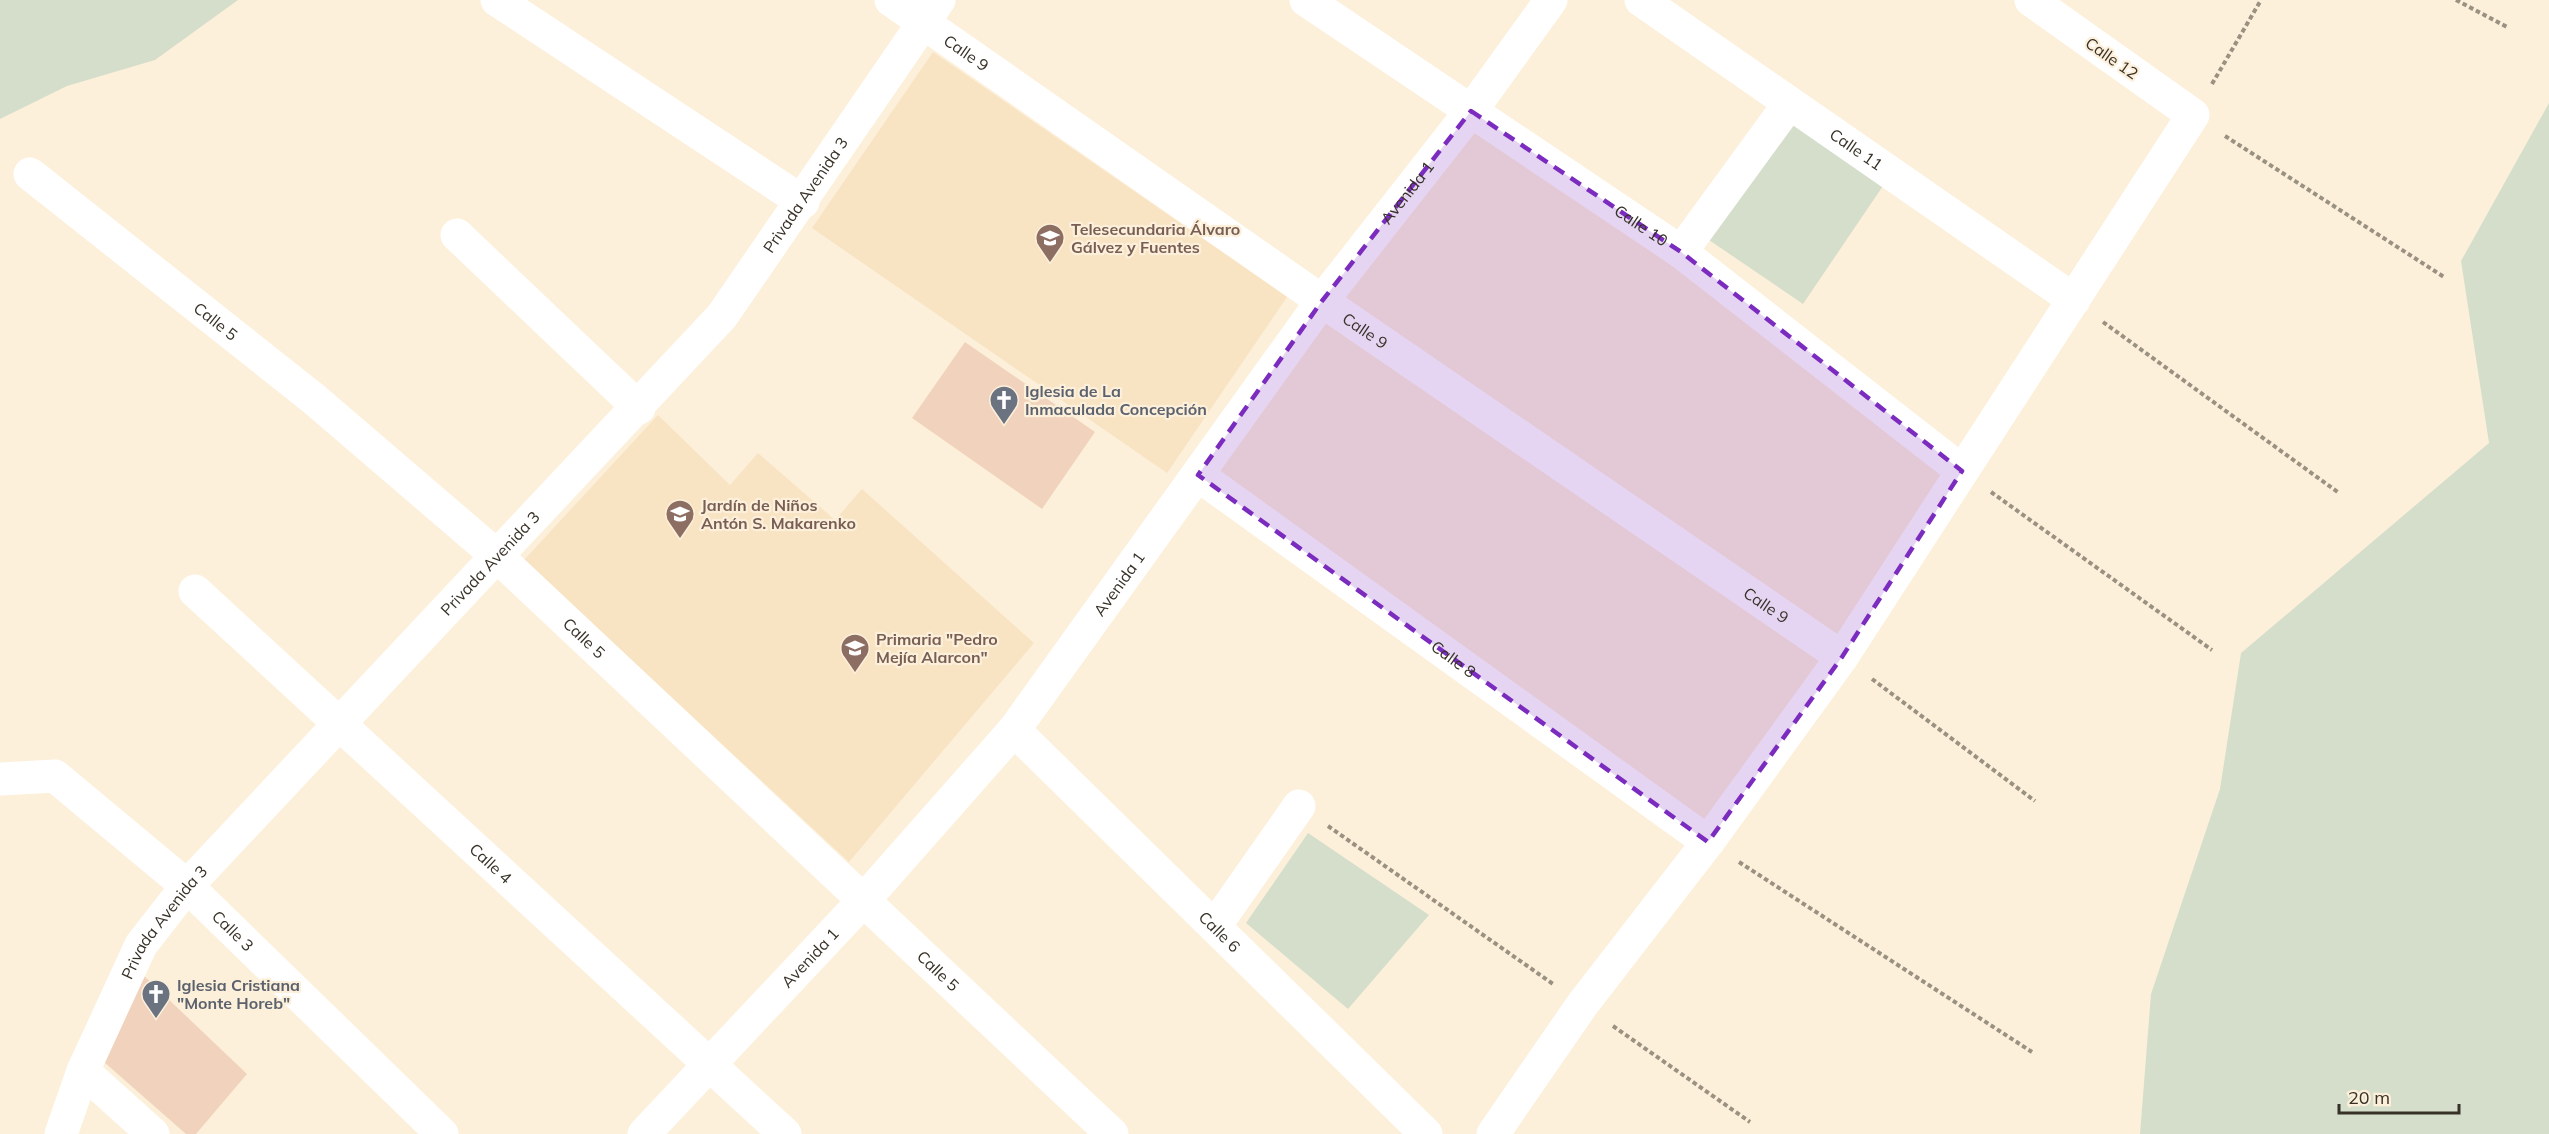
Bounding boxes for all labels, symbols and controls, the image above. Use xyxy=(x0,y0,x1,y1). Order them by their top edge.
street label: Calle 9 xyxy=(940,30,993,75)
street label: Calle 12 xyxy=(2082,33,2142,83)
street label: Calle 11 xyxy=(1826,124,1887,175)
street label: Privada Avenida 3 xyxy=(759,133,852,257)
street label: Avenida 1 xyxy=(1376,157,1438,228)
street label: Calle 10 xyxy=(1611,200,1672,250)
place label: Telesecundaria Álvaro Gálvez y Fuentes xyxy=(1071,219,1240,257)
school or university icon: Telesecundaria Álvaro Gálvez y Fuentes xyxy=(1034,222,1066,264)
street label: Calle 5 xyxy=(190,298,242,345)
street label: Calle 9 xyxy=(1339,308,1392,353)
place label: Iglesia de La Inmaculada Concepción xyxy=(1025,381,1207,419)
church icon: Iglesia de La Inmaculada Concepción xyxy=(988,384,1020,426)
place label: Jardín de Niños Antón S. Makarenko xyxy=(701,495,856,533)
school or university icon: Jardín de Niños Antón S. Makarenko xyxy=(664,498,696,540)
street label: Privada Avenida 3 xyxy=(436,507,544,620)
street label: Avenida 1 xyxy=(1089,548,1149,620)
street label: Calle 9 xyxy=(1740,583,1793,628)
street label: Calle 5 xyxy=(559,613,609,662)
place label: Primaria "Pedro Mejía Alarcon" xyxy=(876,629,998,667)
school or university icon: Primaria "Pedro Mejía Alarcon" xyxy=(839,632,871,674)
street label: Calle 8 xyxy=(1427,636,1480,682)
street label: Calle 4 xyxy=(465,839,516,888)
street label: Privada Avenida 3 xyxy=(117,861,211,982)
street label: Calle 3 xyxy=(208,906,258,955)
street label: Calle 6 xyxy=(1195,907,1245,956)
street label: Avenida 1 xyxy=(777,924,843,992)
street label: Calle 5 xyxy=(913,946,963,995)
place label: Iglesia Cristiana "Monte Horeb" xyxy=(177,975,300,1013)
church icon: Iglesia Cristiana "Monte Horeb" xyxy=(140,978,172,1020)
scale bar xyxy=(2339,1077,2459,1115)
text: 20 m xyxy=(2348,1086,2390,1109)

